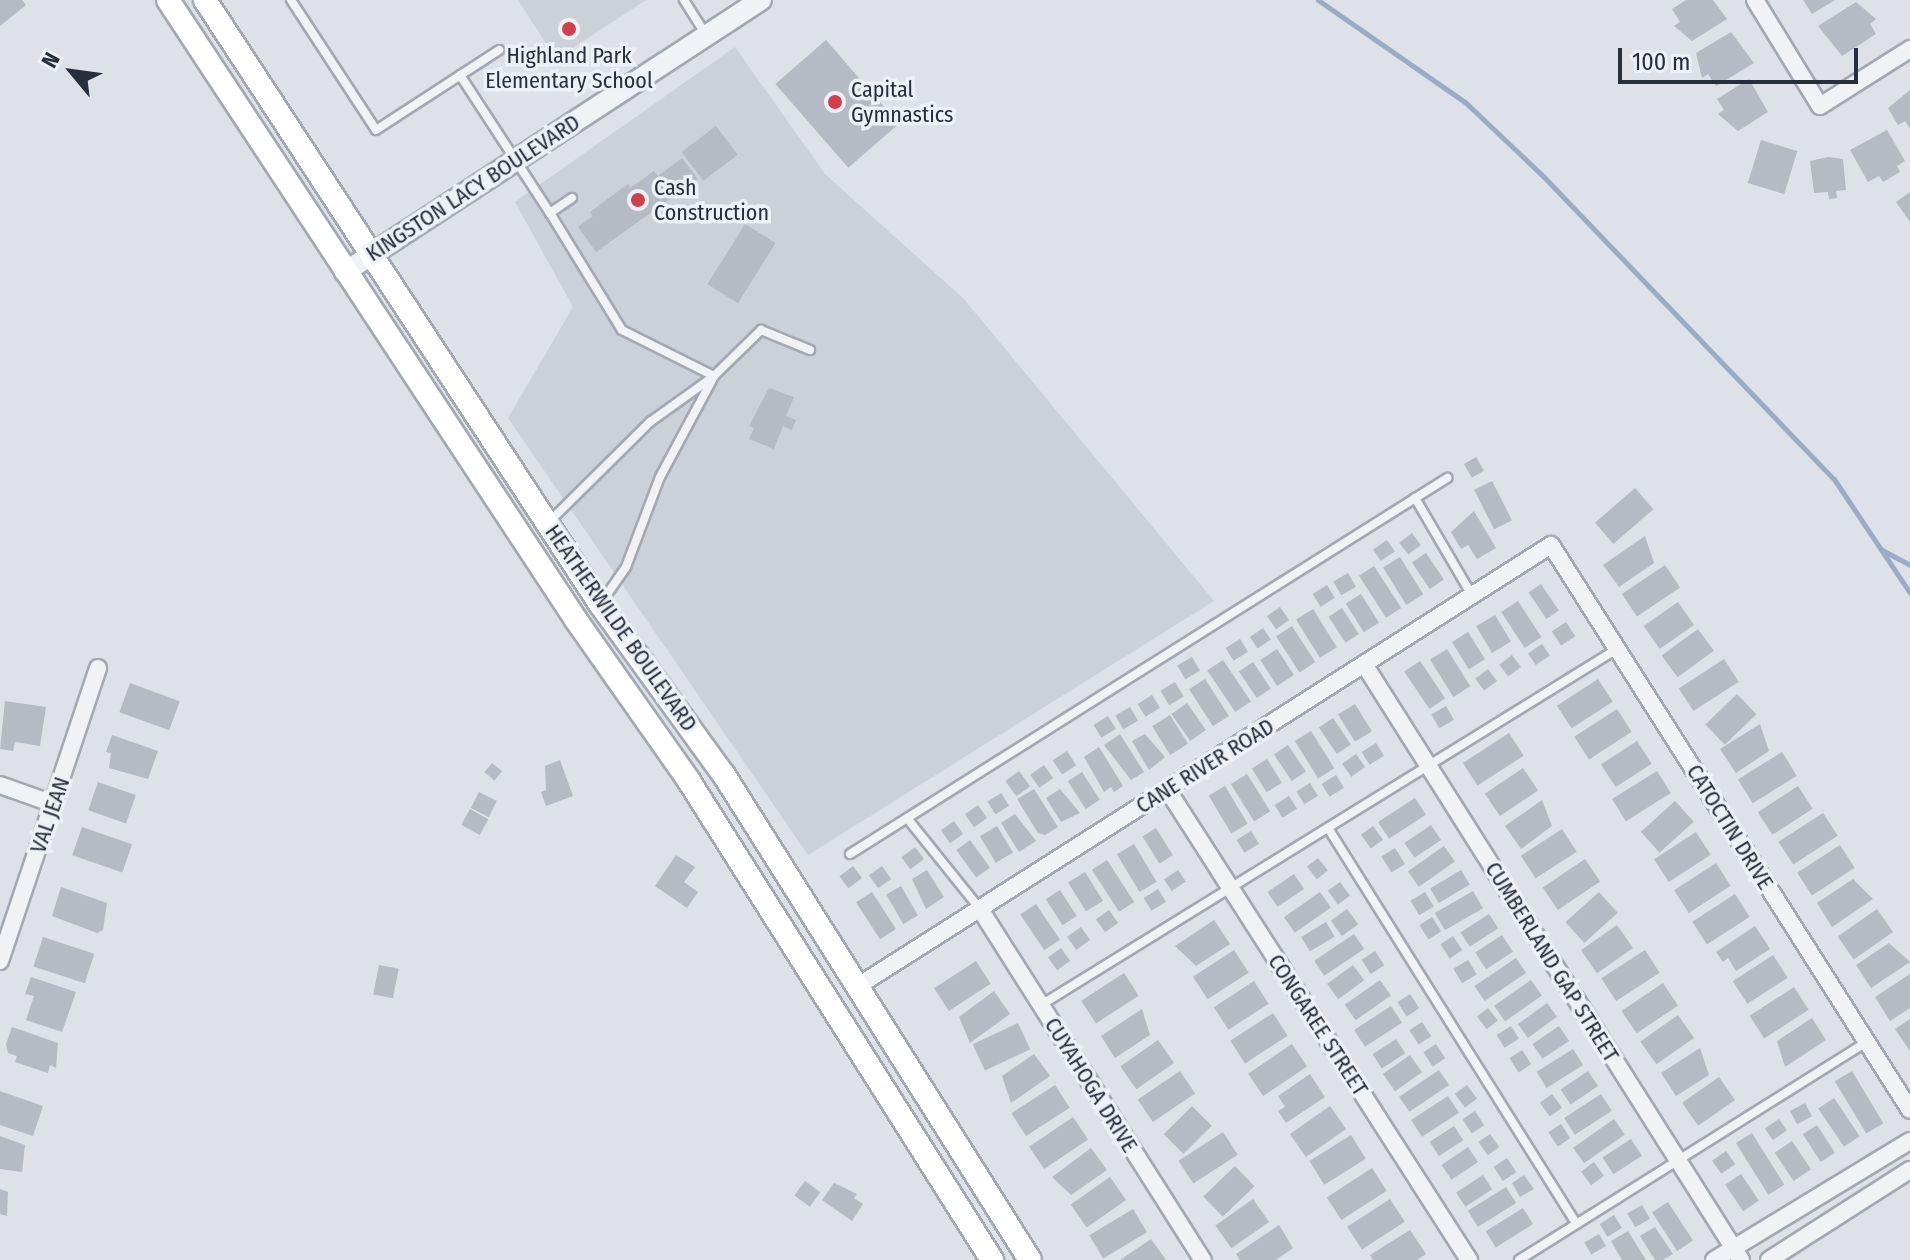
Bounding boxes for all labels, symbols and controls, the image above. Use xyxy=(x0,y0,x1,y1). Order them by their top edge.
marker: Highland Park Elementary School xyxy=(560,20,578,38)
north arrow xyxy=(32,32,112,112)
scale bar xyxy=(1622,32,1862,82)
place label: Highland Park Elementary School xyxy=(485,42,653,94)
text: N xyxy=(36,48,66,72)
text: 100 m xyxy=(1632,48,1690,76)
place label: Capital Gymnastics xyxy=(851,76,953,128)
marker: Capital Gymnastics xyxy=(826,93,844,111)
street label: KINGSTON LACY BOULEVARD xyxy=(361,109,585,267)
place label: Cash Construction xyxy=(654,174,769,226)
marker: Cash Construction xyxy=(629,191,647,209)
street label: HEATHERWILDE BOULEVARD xyxy=(540,520,702,736)
street label: CANE RIVER ROAD xyxy=(1131,713,1279,819)
street label: CATOCTIN DRIVE xyxy=(1681,760,1779,894)
street label: VAL JEAN xyxy=(25,774,75,856)
street label: CUMBERLAND GAP STREET xyxy=(1480,857,1624,1067)
street label: CONGAREE STREET xyxy=(1262,949,1374,1101)
street label: CUYAHOGA DRIVE xyxy=(1039,1013,1143,1157)

